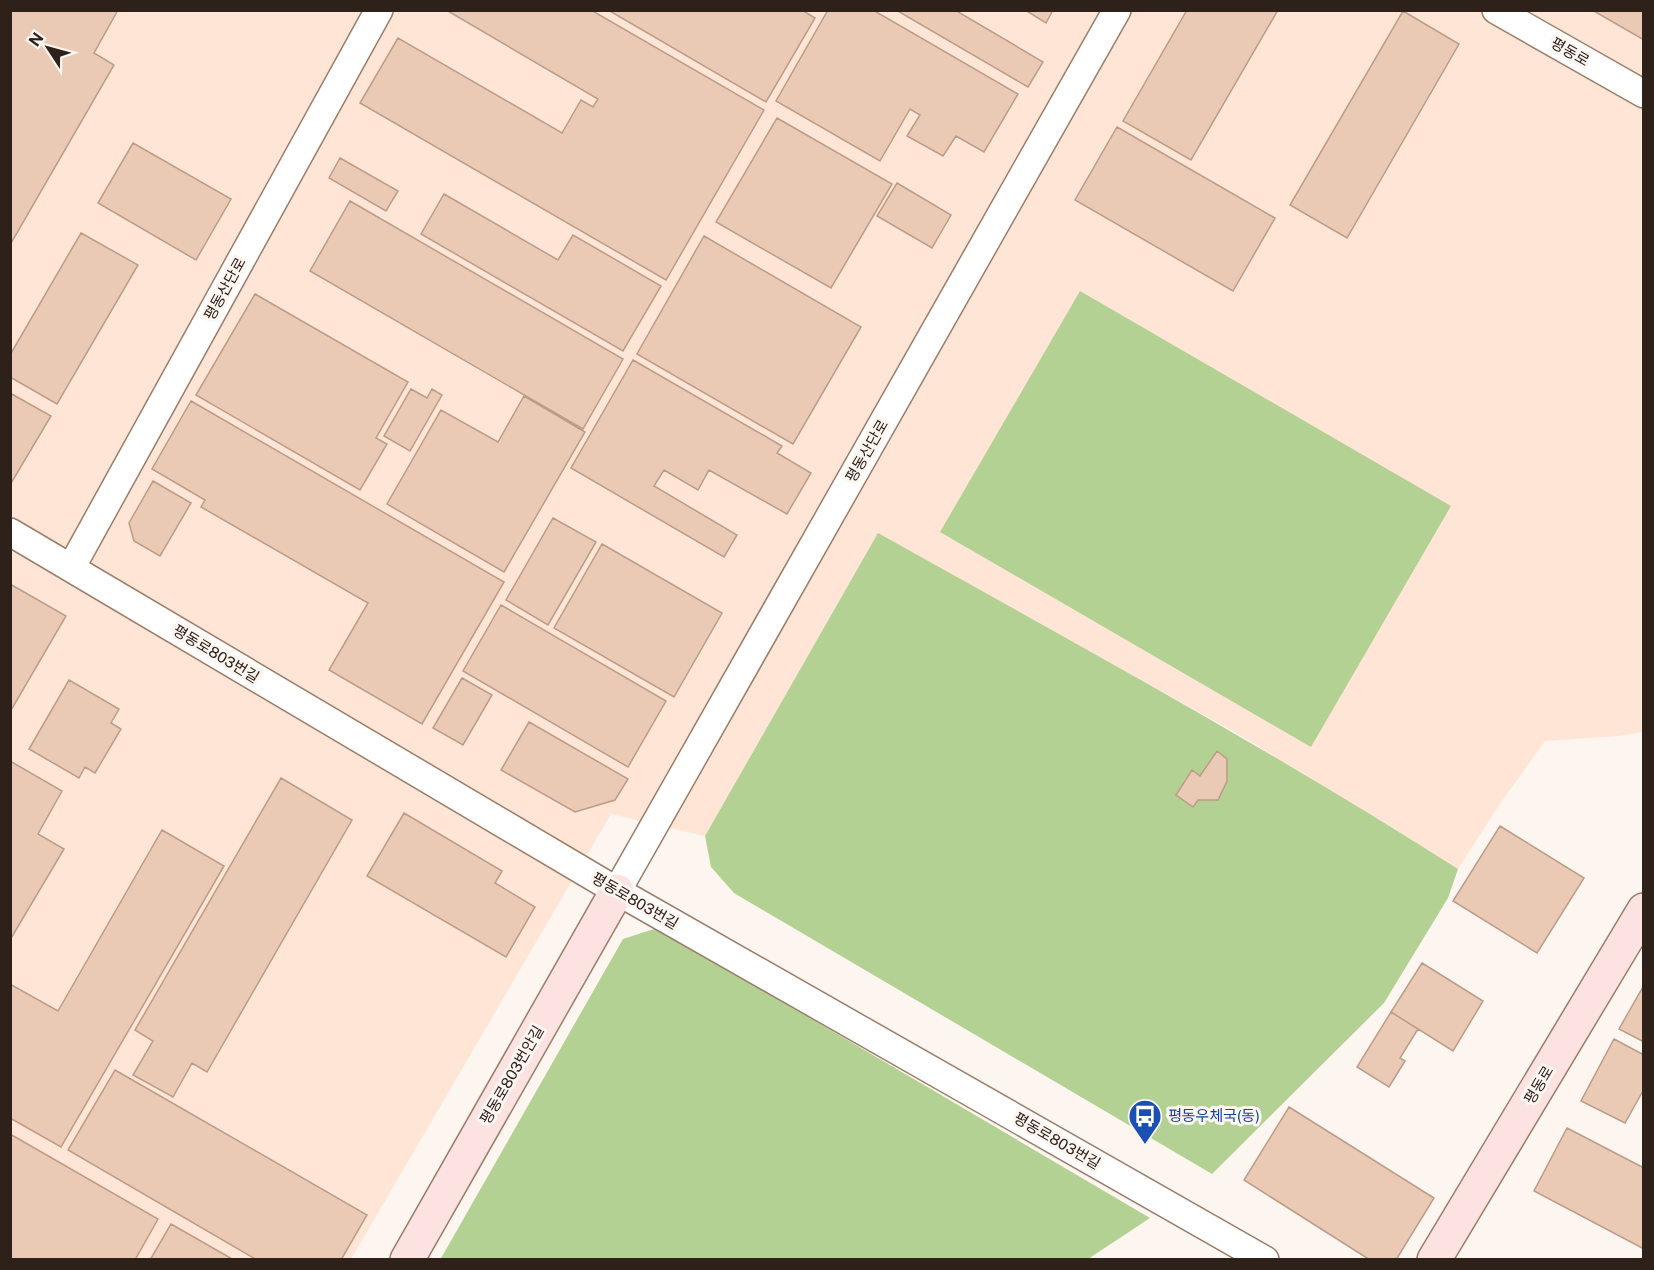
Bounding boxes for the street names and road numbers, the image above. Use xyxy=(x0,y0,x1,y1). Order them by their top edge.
street label: 평동로 xyxy=(1548,34,1592,69)
street label: 평동산단로 xyxy=(200,254,249,323)
street label: 평동산단로 xyxy=(842,417,891,485)
street label: 평동로803번길 xyxy=(170,621,262,686)
street label: 평동로803번길 xyxy=(589,869,682,932)
street label: 평동로803번안길 xyxy=(476,1022,547,1127)
street label: 평동로 xyxy=(1521,1063,1557,1107)
street label: 평동로803번길 xyxy=(1011,1109,1104,1172)

